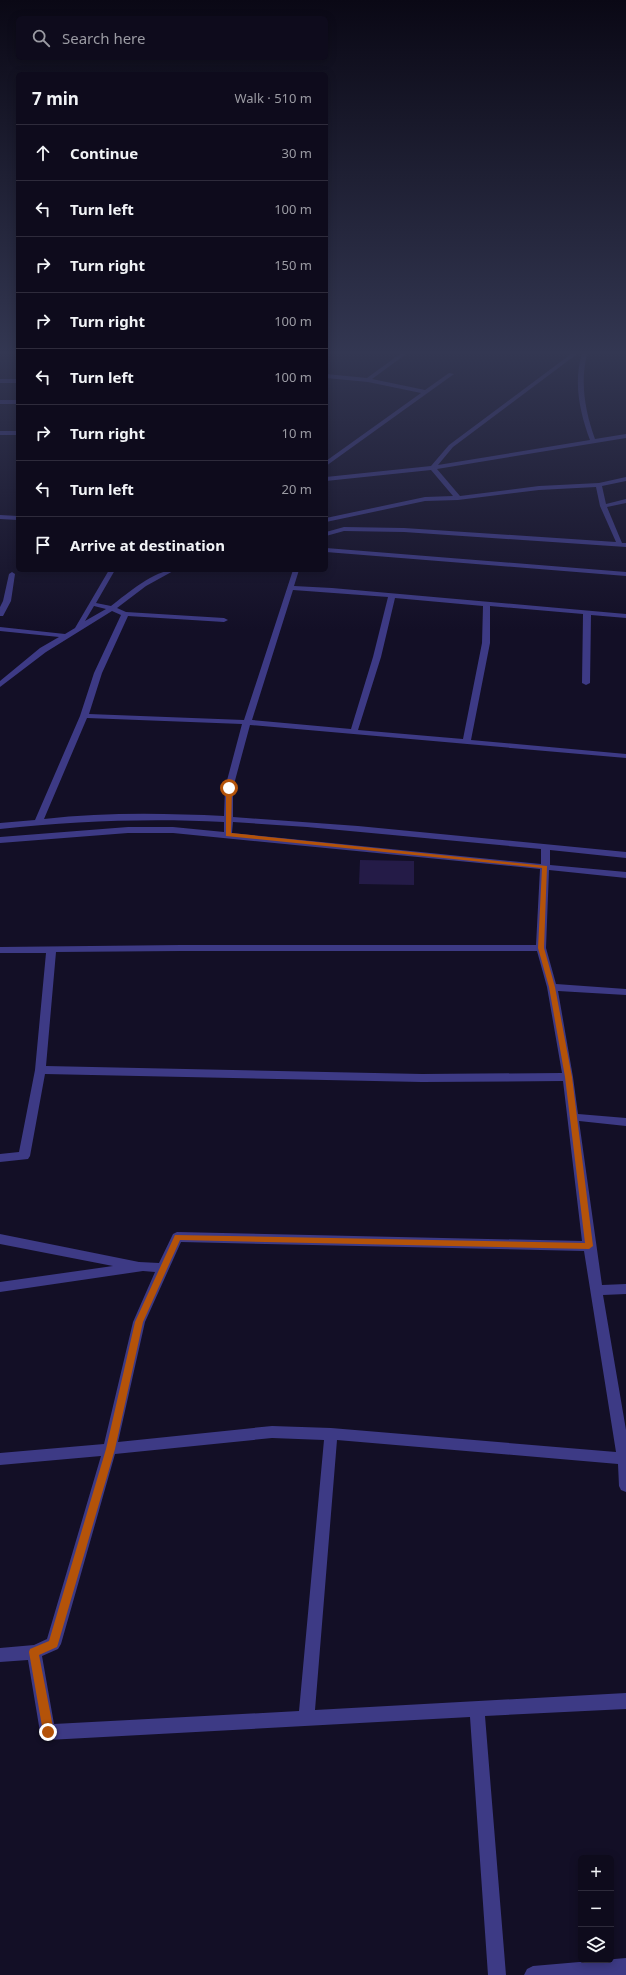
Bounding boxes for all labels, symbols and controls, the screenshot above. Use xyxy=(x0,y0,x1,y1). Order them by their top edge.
search box xyxy=(16,16,328,60)
icon: search xyxy=(30,27,52,49)
text: Search here xyxy=(62,28,145,48)
text: 7 min xyxy=(32,87,79,110)
text: Walk · 510 m xyxy=(234,89,312,107)
icon: ahead xyxy=(32,142,54,164)
text: Continue xyxy=(70,143,138,163)
text: 30 m xyxy=(282,144,312,162)
icon: left xyxy=(32,198,54,220)
text: Turn left xyxy=(70,199,134,219)
text: 100 m xyxy=(274,200,312,218)
icon: right xyxy=(32,254,54,276)
text: Turn right xyxy=(70,255,145,275)
text: 150 m xyxy=(274,256,312,274)
icon: right xyxy=(32,310,54,332)
text: Turn right xyxy=(70,311,145,331)
text: 100 m xyxy=(274,312,312,330)
icon: left xyxy=(32,366,54,388)
text: Turn left xyxy=(70,367,134,387)
text: 100 m xyxy=(274,368,312,386)
icon: right xyxy=(32,422,54,444)
text: Turn right xyxy=(70,423,145,443)
text: 10 m xyxy=(282,424,312,442)
icon: left xyxy=(32,478,54,500)
text: Turn left xyxy=(70,479,134,499)
text: 20 m xyxy=(282,480,312,498)
icon: arrive xyxy=(32,534,54,556)
text: Arrive at destination xyxy=(70,535,225,555)
route start xyxy=(220,779,238,797)
route end xyxy=(39,1723,57,1741)
map controls xyxy=(578,1855,614,1963)
button: + xyxy=(578,1855,614,1891)
button: − xyxy=(578,1891,614,1927)
button: layers xyxy=(578,1927,614,1963)

